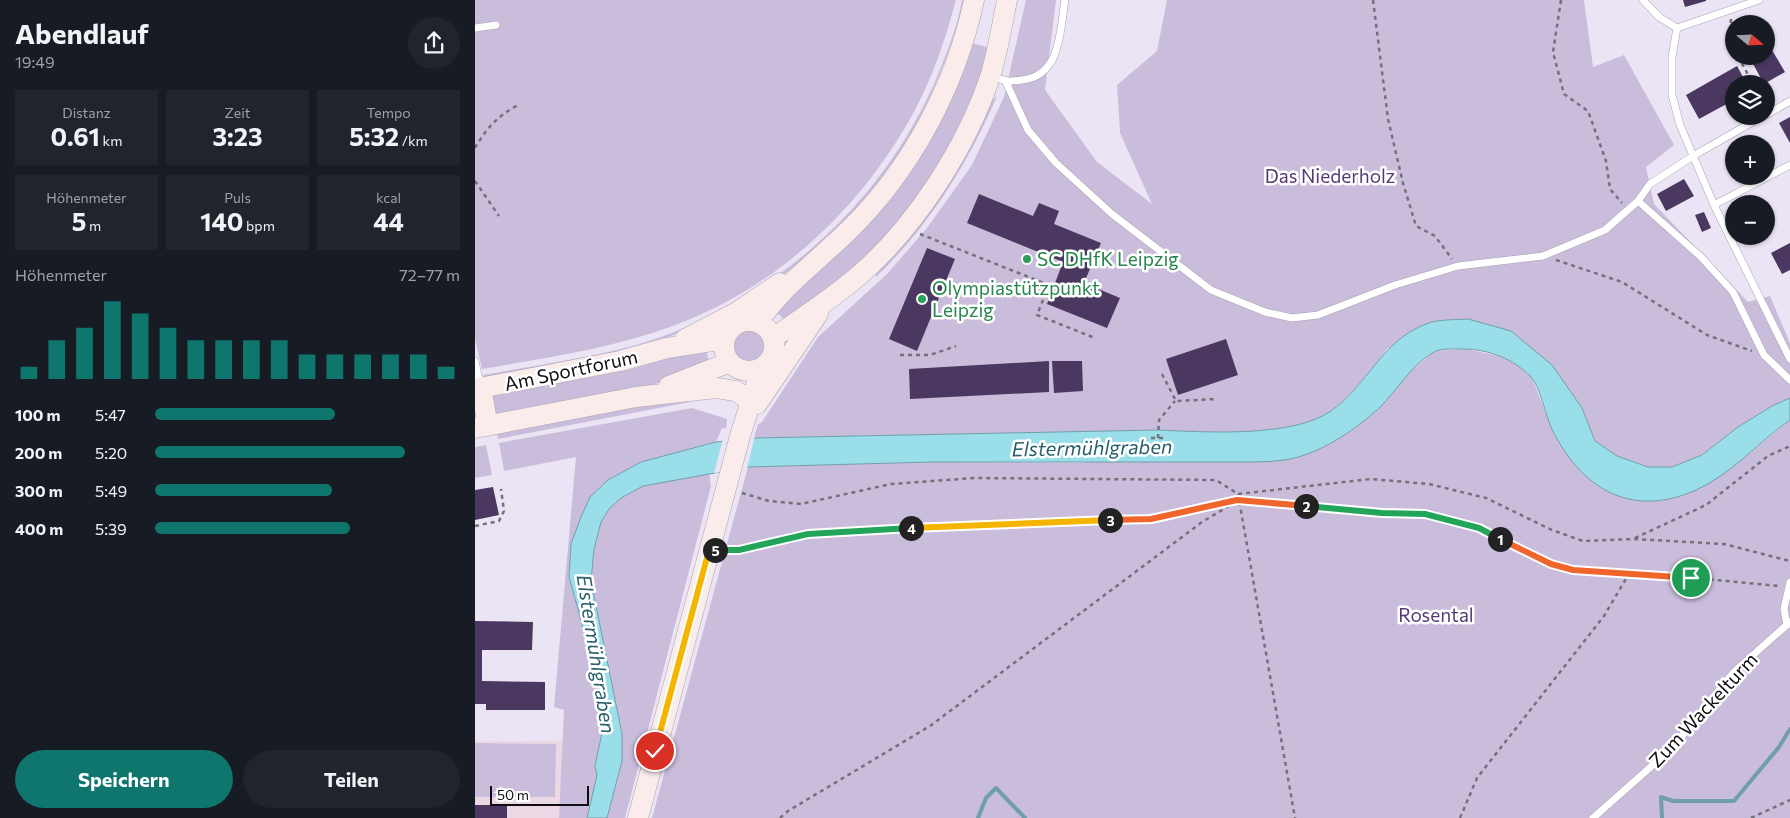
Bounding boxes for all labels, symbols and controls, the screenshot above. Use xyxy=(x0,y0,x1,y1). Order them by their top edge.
north arrow xyxy=(1725,15,1775,65)
map controls xyxy=(1725,15,1775,245)
text: Abendlauf xyxy=(15,16,149,50)
button: share xyxy=(408,17,460,69)
text: 19:49 xyxy=(15,52,55,71)
button: layers xyxy=(1725,75,1775,125)
text: Distanz xyxy=(62,104,111,121)
text: Zeit xyxy=(224,104,251,121)
text: Tempo xyxy=(366,104,411,121)
text: 0.61 xyxy=(51,121,100,151)
text: 3:23 xyxy=(213,121,262,151)
text: 5:32 xyxy=(349,121,399,151)
text: km xyxy=(100,132,122,149)
text: /km xyxy=(399,132,428,149)
button: + xyxy=(1725,135,1775,185)
park label: Das Niederholz xyxy=(1265,164,1395,187)
text: Höhenmeter xyxy=(46,189,127,206)
text: Puls xyxy=(224,189,251,206)
text: kcal xyxy=(376,189,401,206)
button: − xyxy=(1725,195,1775,245)
text: 5 xyxy=(72,206,86,236)
text: 140 xyxy=(200,206,243,236)
text: 44 xyxy=(373,206,404,236)
text: m xyxy=(86,217,101,234)
text: bpm xyxy=(243,217,275,234)
place label: SC DHfK Leipzig xyxy=(1037,247,1179,270)
marker: SC DHfK Leipzig xyxy=(1021,253,1033,265)
text: Höhenmeter xyxy=(15,265,107,284)
text: 72–77 m xyxy=(399,265,460,284)
place label: Olympiastützpunkt Leipzig xyxy=(932,276,1100,321)
marker: Olympiastützpunkt Leipzig xyxy=(916,293,928,305)
street label: Am Sportforum xyxy=(502,344,640,395)
text: 100 m xyxy=(15,405,61,424)
text: 5:47 xyxy=(95,405,126,424)
water label: Elstermühlgraben xyxy=(1011,434,1173,460)
text: 200 m xyxy=(15,443,62,462)
text: 5:20 xyxy=(95,443,127,462)
text: 300 m xyxy=(15,481,63,500)
text: 5:49 xyxy=(95,481,127,500)
pin: 2 xyxy=(1293,494,1319,518)
text: 2 xyxy=(1303,498,1310,515)
pin: 3 xyxy=(1097,508,1123,532)
text: 3 xyxy=(1106,512,1115,529)
pin: 4 xyxy=(899,516,923,540)
text: 400 m xyxy=(15,519,63,538)
text: 5:39 xyxy=(95,519,127,538)
text: 4 xyxy=(907,520,916,537)
pin: 1 xyxy=(1487,526,1513,552)
text: 1 xyxy=(1497,531,1504,548)
pin: 5 xyxy=(703,538,727,562)
text: 5 xyxy=(711,542,720,559)
pin xyxy=(1670,557,1712,599)
icon: arrive xyxy=(1677,564,1705,592)
water label: Elstermühlgraben xyxy=(573,573,621,735)
park label: Rosental xyxy=(1398,603,1474,626)
street label: Zum Wackelturm xyxy=(1644,647,1762,772)
pin xyxy=(634,730,676,772)
icon: check xyxy=(641,737,669,765)
button: Speichern xyxy=(15,750,233,808)
button: Teilen xyxy=(243,750,460,808)
scale bar xyxy=(490,783,589,806)
text: 50 m xyxy=(497,786,529,803)

